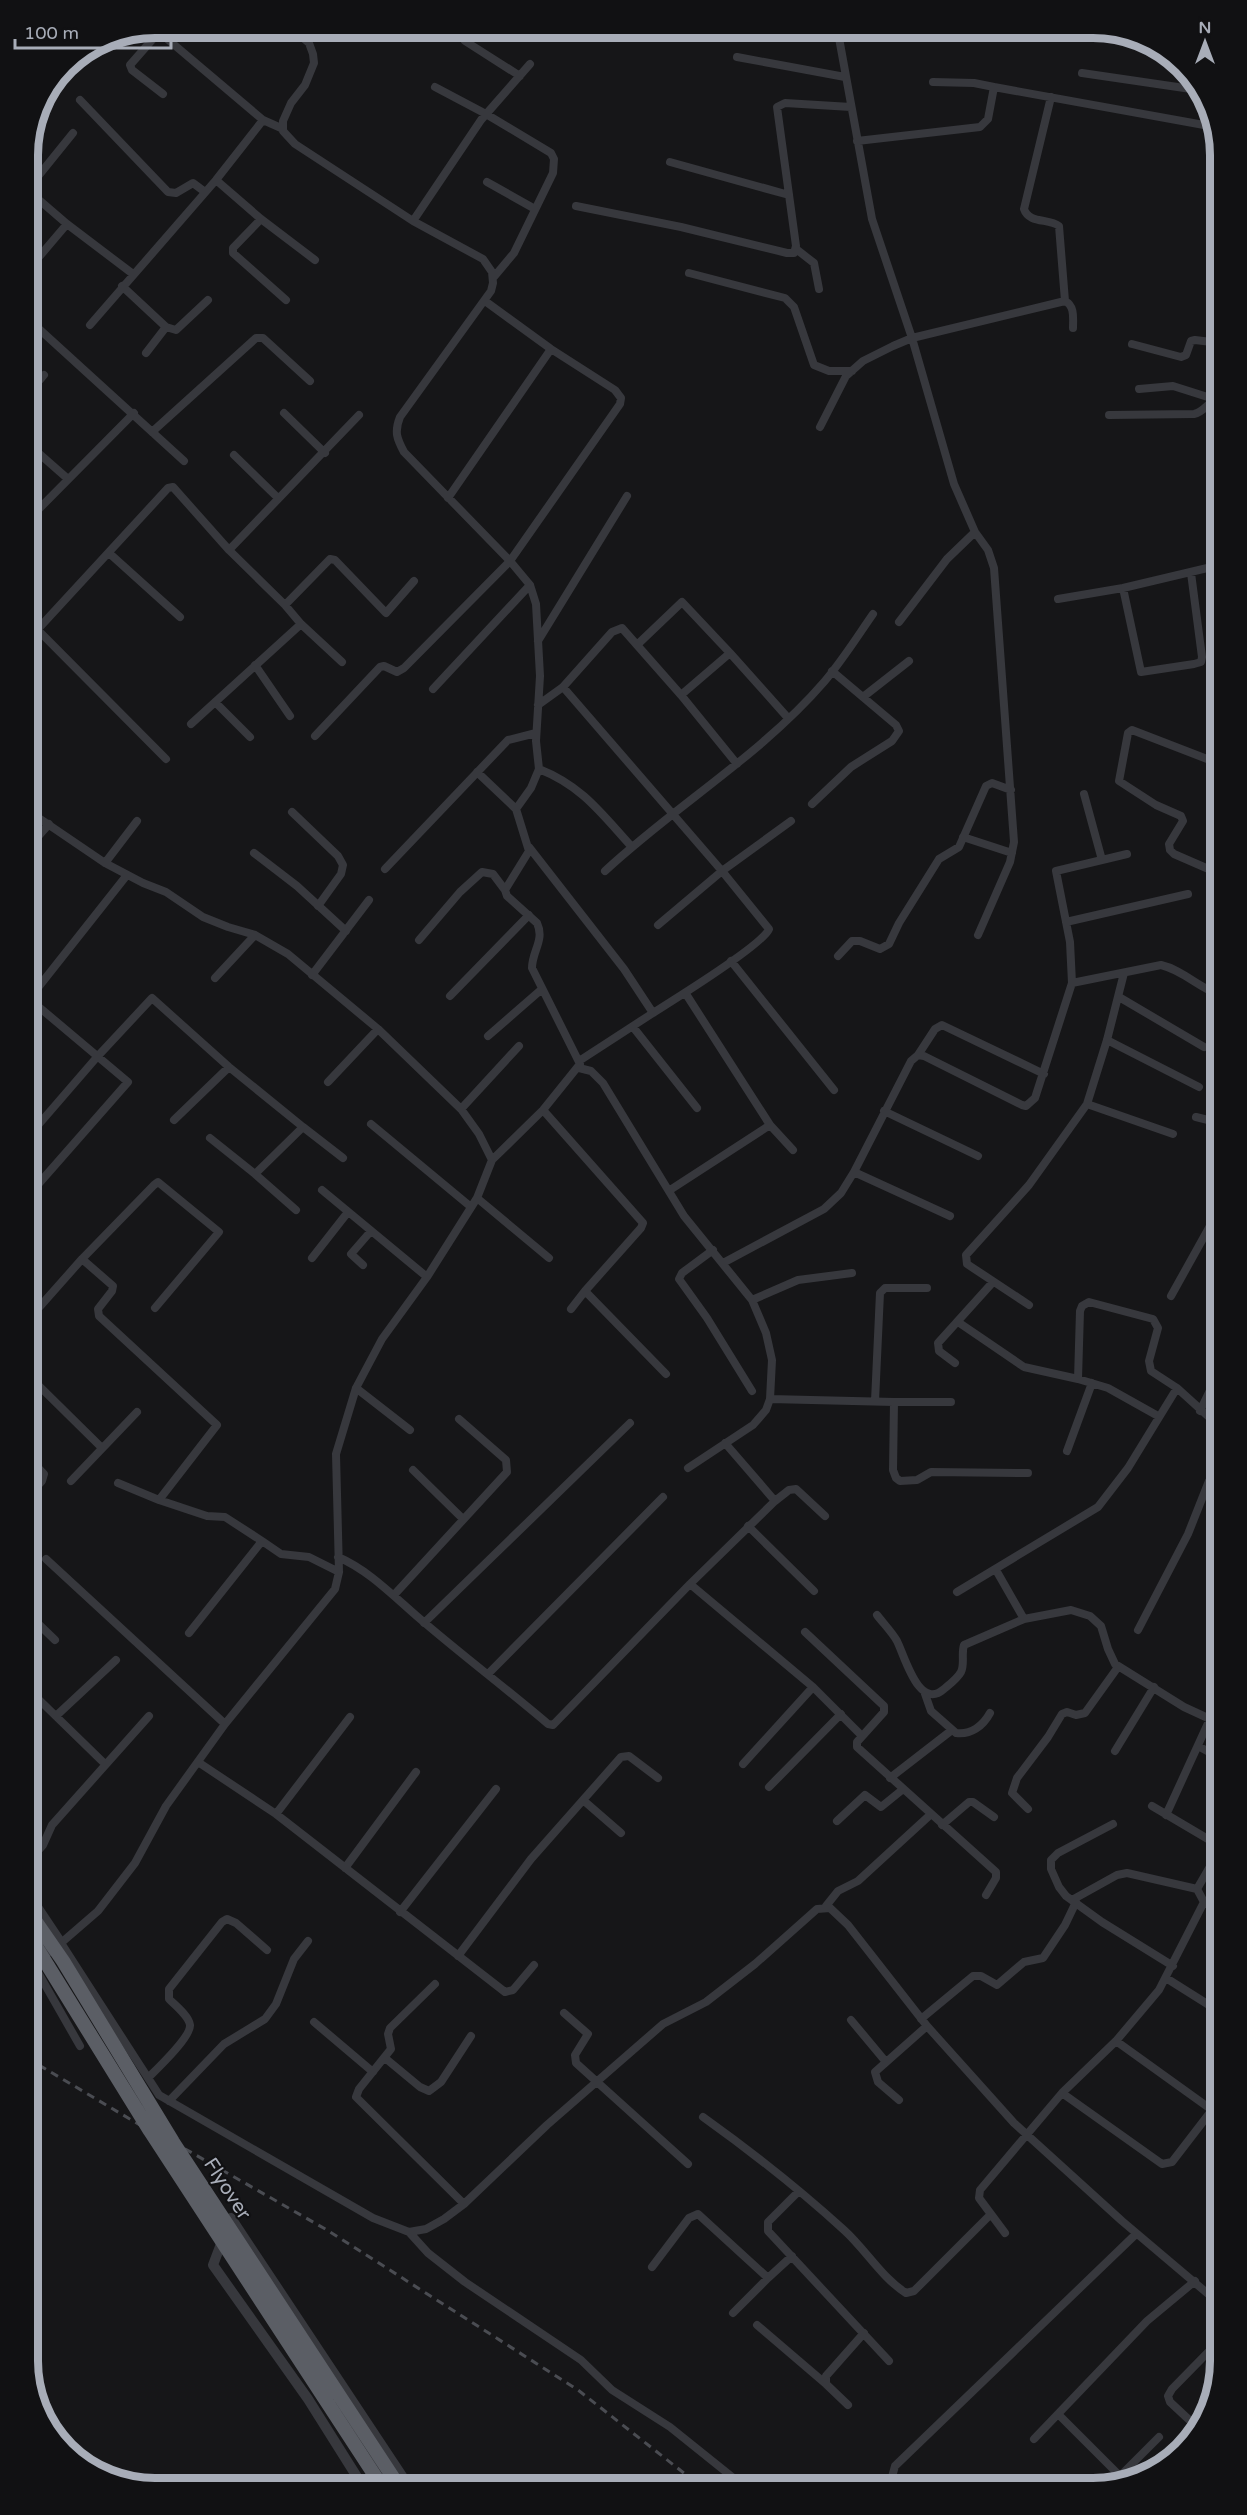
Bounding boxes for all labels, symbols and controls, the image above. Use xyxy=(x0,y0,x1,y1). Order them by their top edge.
scale bar xyxy=(15,12,171,50)
north arrow xyxy=(1175,12,1235,72)
text: N xyxy=(1199,18,1211,38)
text: 100 m xyxy=(24,22,79,44)
street label: Flyover xyxy=(198,2154,256,2225)

